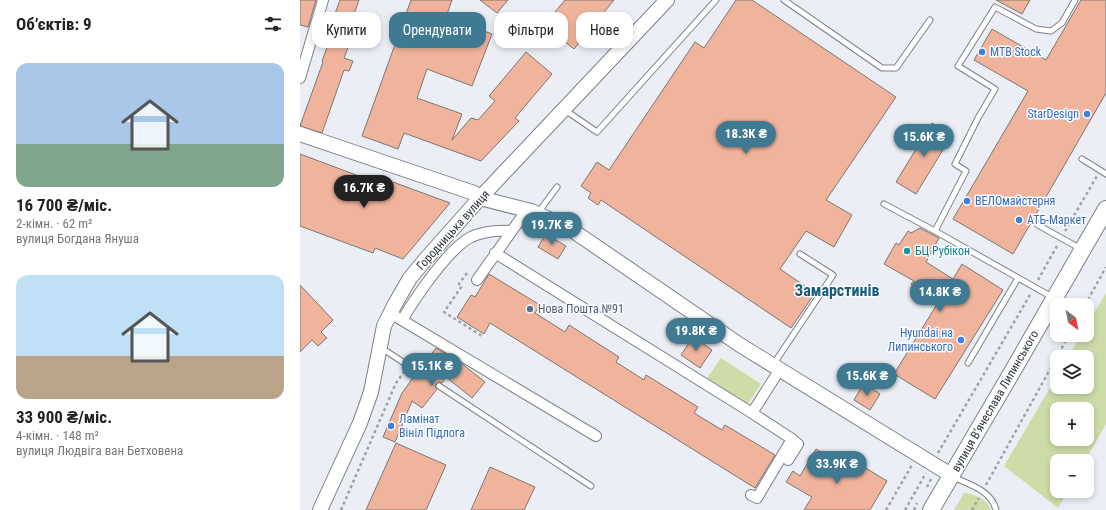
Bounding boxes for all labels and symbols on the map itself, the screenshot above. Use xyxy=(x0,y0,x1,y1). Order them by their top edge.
place label: MTB Stock xyxy=(990,45,1042,59)
marker: MTB Stock xyxy=(977,47,987,57)
place label: StarDesign xyxy=(1027,107,1079,121)
marker: StarDesign xyxy=(1082,109,1092,119)
pin: 18.3K ₴ xyxy=(709,121,783,155)
pin: 15.6K ₴ xyxy=(887,124,961,158)
pin: 16.7K ₴ xyxy=(327,175,401,209)
street label: Городницька вулиця xyxy=(414,187,492,273)
place label: ВЕЛОмайстерня xyxy=(975,194,1055,208)
marker: ВЕЛОмайстерня xyxy=(962,196,972,206)
pin: 19.7K ₴ xyxy=(515,212,589,246)
place label: АТБ-Маркет xyxy=(1027,213,1086,227)
marker: АТБ-Маркет xyxy=(1014,215,1024,225)
place label: БЦ Рубікон xyxy=(915,244,970,258)
marker: БЦ Рубікон xyxy=(902,246,912,256)
pin: 14.8K ₴ xyxy=(903,279,977,313)
district label: Замарстинів xyxy=(795,281,879,300)
north arrow xyxy=(1050,298,1094,342)
place label: Нова Пошта №91 xyxy=(538,302,624,316)
marker: Нова Пошта №91 xyxy=(525,304,535,314)
pin: 19.8K ₴ xyxy=(659,318,733,352)
place label: Hyundai на Липинського xyxy=(888,326,953,354)
street label: вулиця Вʼячеслава Липинського xyxy=(949,328,1041,474)
marker: Hyundai на Липинського xyxy=(956,335,966,345)
pin: 15.1K ₴ xyxy=(395,353,469,387)
pin: 15.6K ₴ xyxy=(830,363,904,397)
place label: Ламінат Вініл Підлога xyxy=(399,412,465,440)
marker: Ламінат Вініл Підлога xyxy=(386,421,396,431)
pin: 33.9K ₴ xyxy=(800,451,874,485)

